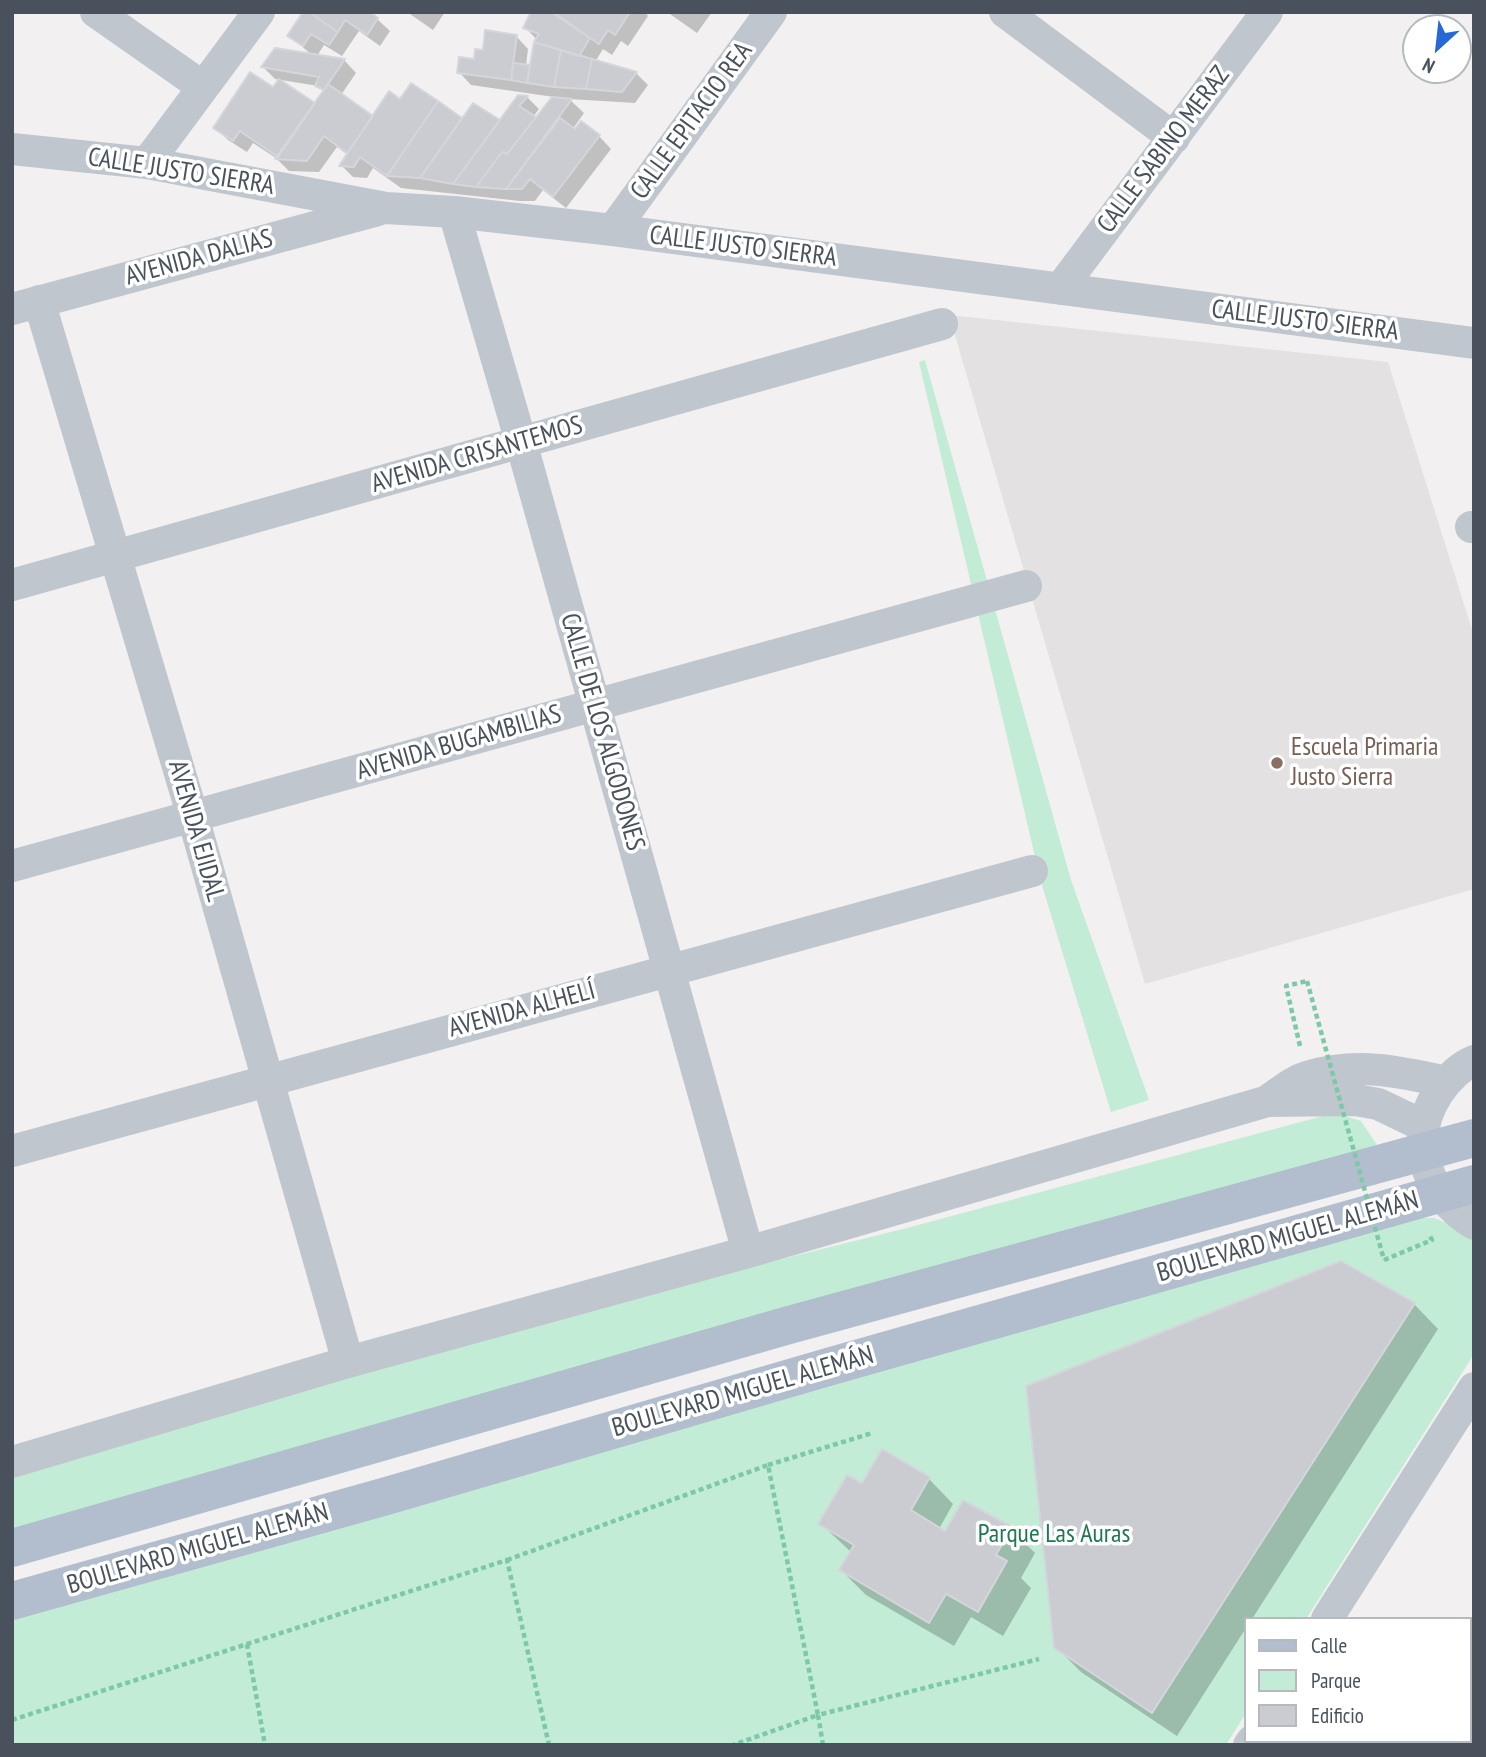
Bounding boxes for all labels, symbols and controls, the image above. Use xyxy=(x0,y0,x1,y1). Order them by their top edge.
north arrow xyxy=(1402,14,1472,84)
street label: CALLE EPITACIO REA xyxy=(625,36,759,206)
text: N xyxy=(1418,53,1438,79)
street label: CALLE SABINO MERAZ xyxy=(1091,61,1237,239)
street label: CALLE JUSTO SIERRA xyxy=(86,142,276,202)
street label: CALLE JUSTO SIERRA xyxy=(648,220,838,274)
street label: AVENIDA DALIAS xyxy=(122,223,276,293)
street label: CALLE JUSTO SIERRA xyxy=(1210,294,1400,348)
street label: AVENIDA CRISANTEMOS xyxy=(368,410,586,500)
street label: CALLE DE LOS ALGODONES xyxy=(553,610,651,854)
street label: AVENIDA BUGAMBILIAS xyxy=(353,699,565,787)
place label: Escuela Primaria Justo Sierra xyxy=(1291,732,1438,794)
marker: Escuela Primaria Justo Sierra xyxy=(1269,755,1285,771)
street label: AVENIDA EJIDAL xyxy=(161,757,231,905)
street label: AVENIDA ALHELÍ xyxy=(445,975,599,1045)
street label: BOULEVARD MIGUEL ALEMÁN xyxy=(1154,1185,1422,1289)
street label: BOULEVARD MIGUEL ALEMÁN xyxy=(609,1340,877,1444)
street label: BOULEVARD MIGUEL ALEMÁN xyxy=(64,1497,332,1601)
park label: Parque Las Auras xyxy=(978,1519,1130,1551)
legend xyxy=(1244,1617,1472,1743)
text: Calle xyxy=(1311,1632,1347,1659)
text: Parque xyxy=(1311,1667,1361,1694)
text: Edificio xyxy=(1311,1702,1364,1729)

